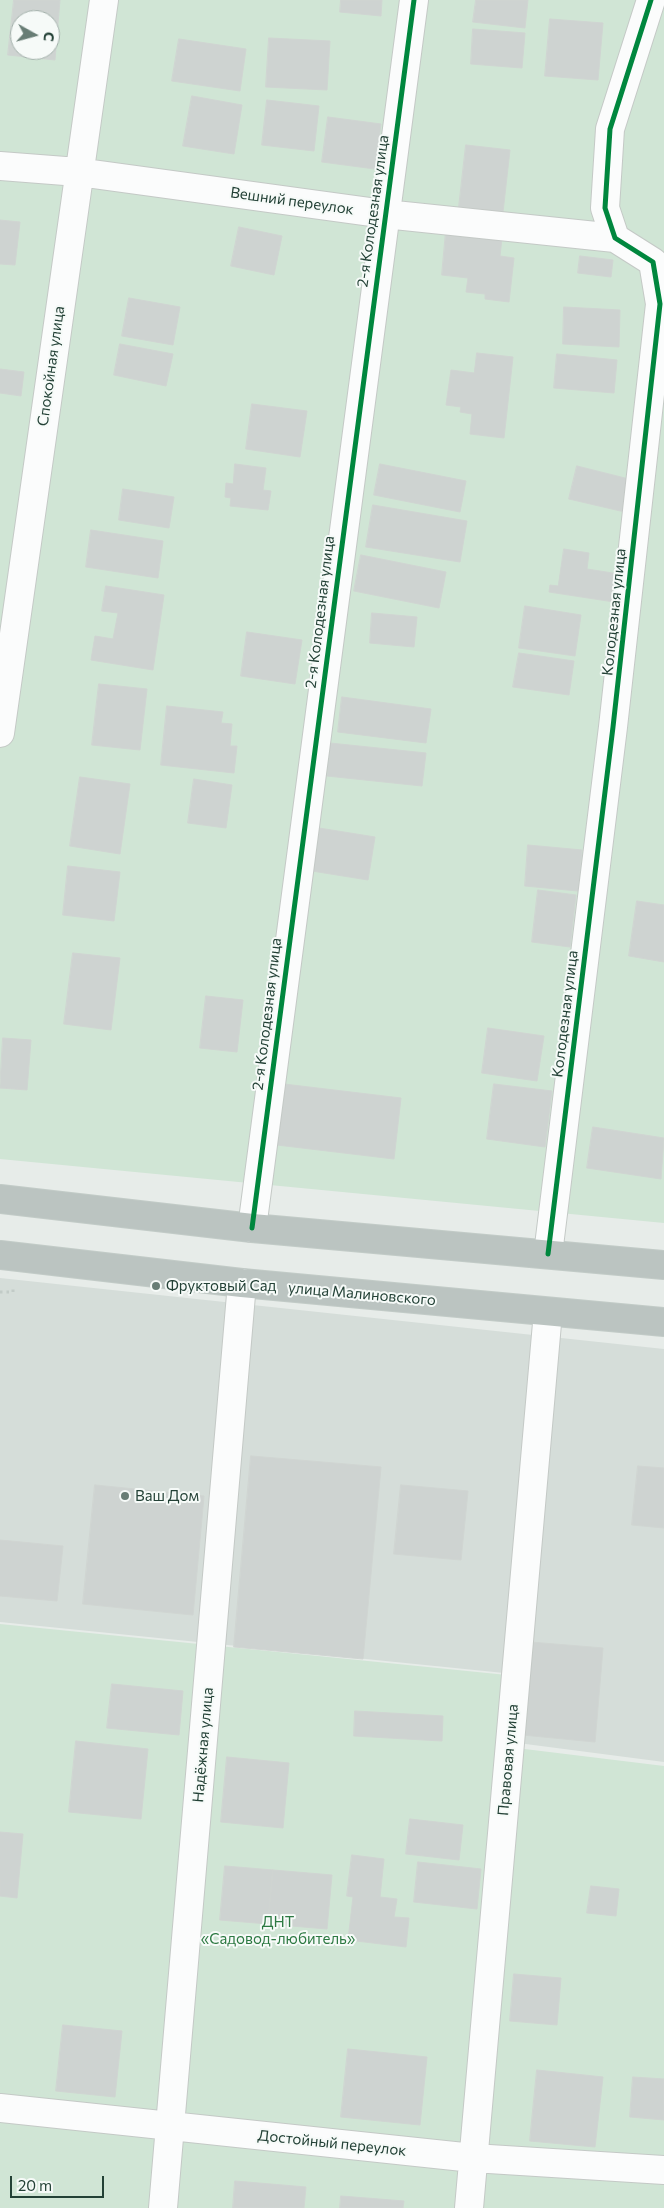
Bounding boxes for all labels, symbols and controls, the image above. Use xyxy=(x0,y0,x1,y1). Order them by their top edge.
north arrow xyxy=(10,10,60,60)
text: С xyxy=(40,31,58,43)
street label: 2-я Колодезная улица xyxy=(353,134,393,288)
street label: Вешний переулок xyxy=(229,183,355,219)
street label: Спокойная улица xyxy=(34,305,68,427)
street label: 2-я Колодезная улица xyxy=(302,535,338,689)
street label: Колодезная улица xyxy=(598,547,630,677)
street label: 2-я Колодезная улица xyxy=(249,937,285,1091)
street label: Колодезная улица xyxy=(548,949,582,1079)
place label: Фруктовый Сад xyxy=(166,1277,276,1295)
street label: улица Малиновского xyxy=(287,1279,437,1309)
marker: Фруктовый Сад xyxy=(150,1280,162,1292)
place label: Ваш Дом xyxy=(135,1487,199,1505)
marker: Ваш Дом xyxy=(119,1490,131,1502)
street label: Надёжная улица xyxy=(189,1687,217,1803)
street label: Правовая улица xyxy=(494,1703,522,1817)
park label: ДНТ «Садовод-любитель» xyxy=(201,1913,355,1948)
street label: Достойный переулок xyxy=(257,2126,407,2160)
scale bar xyxy=(12,2166,106,2198)
text: 20 m xyxy=(18,2176,52,2194)

